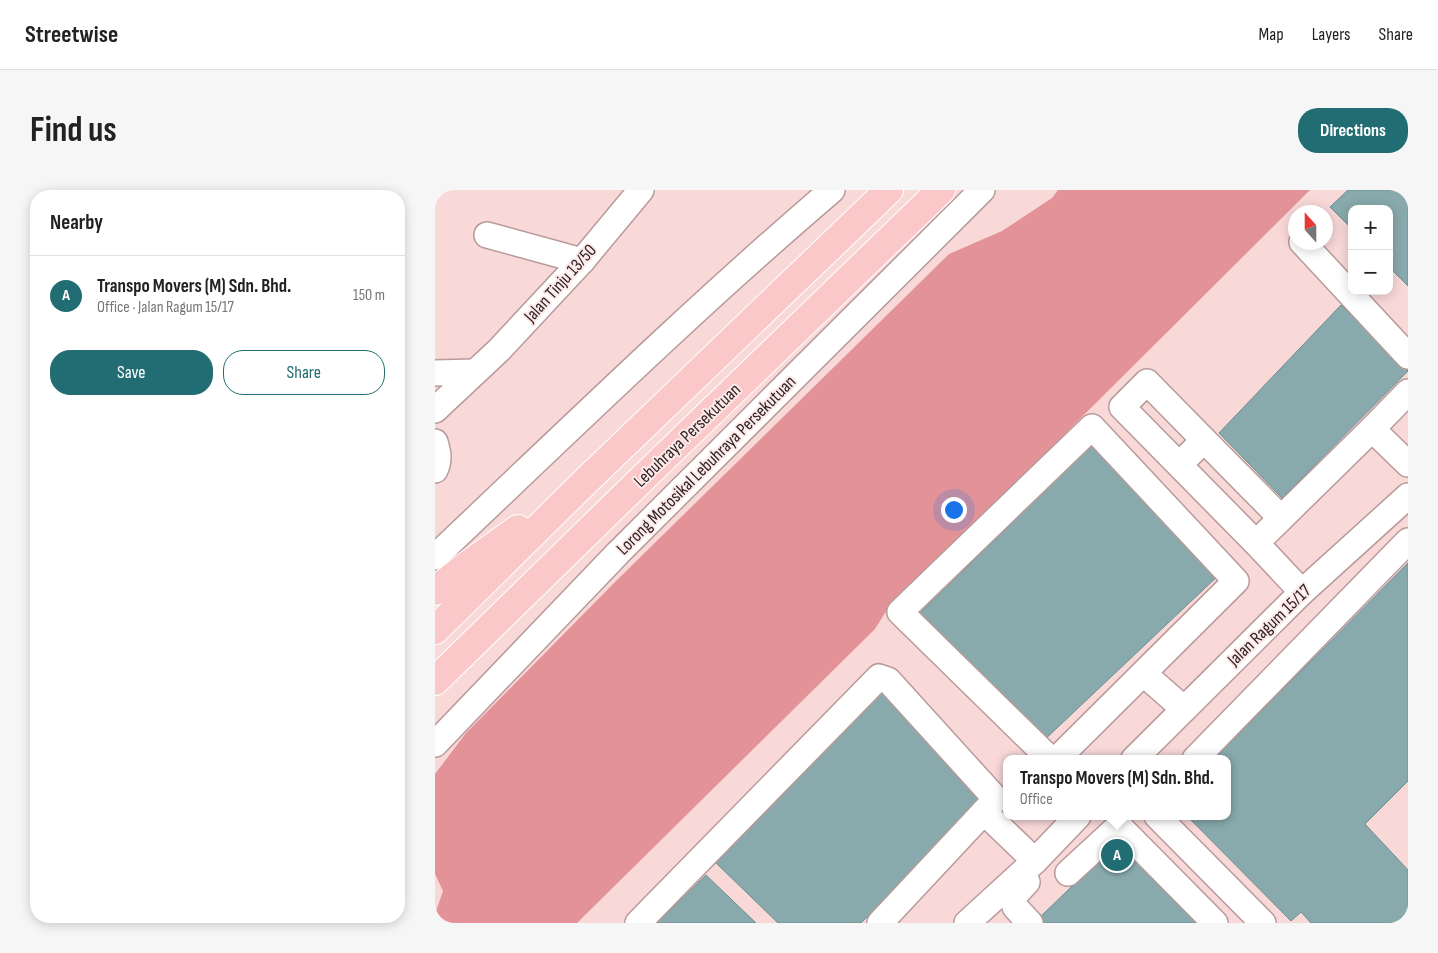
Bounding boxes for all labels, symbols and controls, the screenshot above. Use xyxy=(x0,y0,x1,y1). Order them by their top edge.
text: Streetwise xyxy=(25,20,118,49)
text: Map xyxy=(1259,24,1284,45)
text: Layers xyxy=(1312,24,1351,45)
text: Share xyxy=(1379,24,1413,45)
button: Directions xyxy=(1298,108,1408,153)
text: Find us xyxy=(30,109,117,152)
north arrow xyxy=(1288,205,1333,250)
map controls xyxy=(1348,205,1393,295)
button: + xyxy=(1348,205,1393,250)
text: Nearby xyxy=(50,210,103,235)
street label: Jalan Tinju 13/50 xyxy=(519,240,601,327)
button: − xyxy=(1348,250,1393,295)
text: Transpo Movers (M) Sdn. Bhd. xyxy=(97,275,291,298)
text: A xyxy=(62,286,70,305)
text: 150 m xyxy=(353,286,385,305)
text: Office · Jalan Ragum 15/17 xyxy=(97,298,234,317)
button: Save xyxy=(50,350,213,395)
button: Share xyxy=(223,350,385,395)
street label: Lorong Motosikal Lebuhraya Persekutuan xyxy=(612,371,800,559)
street label: Lebuhraya Persekutuan xyxy=(630,379,745,492)
your location xyxy=(941,497,967,523)
street label: Jalan Ragum 15/17 xyxy=(1223,580,1316,671)
popup xyxy=(1003,755,1231,820)
text: Transpo Movers (M) Sdn. Bhd. xyxy=(1020,767,1214,790)
text: Office xyxy=(1020,790,1053,809)
pin: A xyxy=(1101,836,1133,874)

